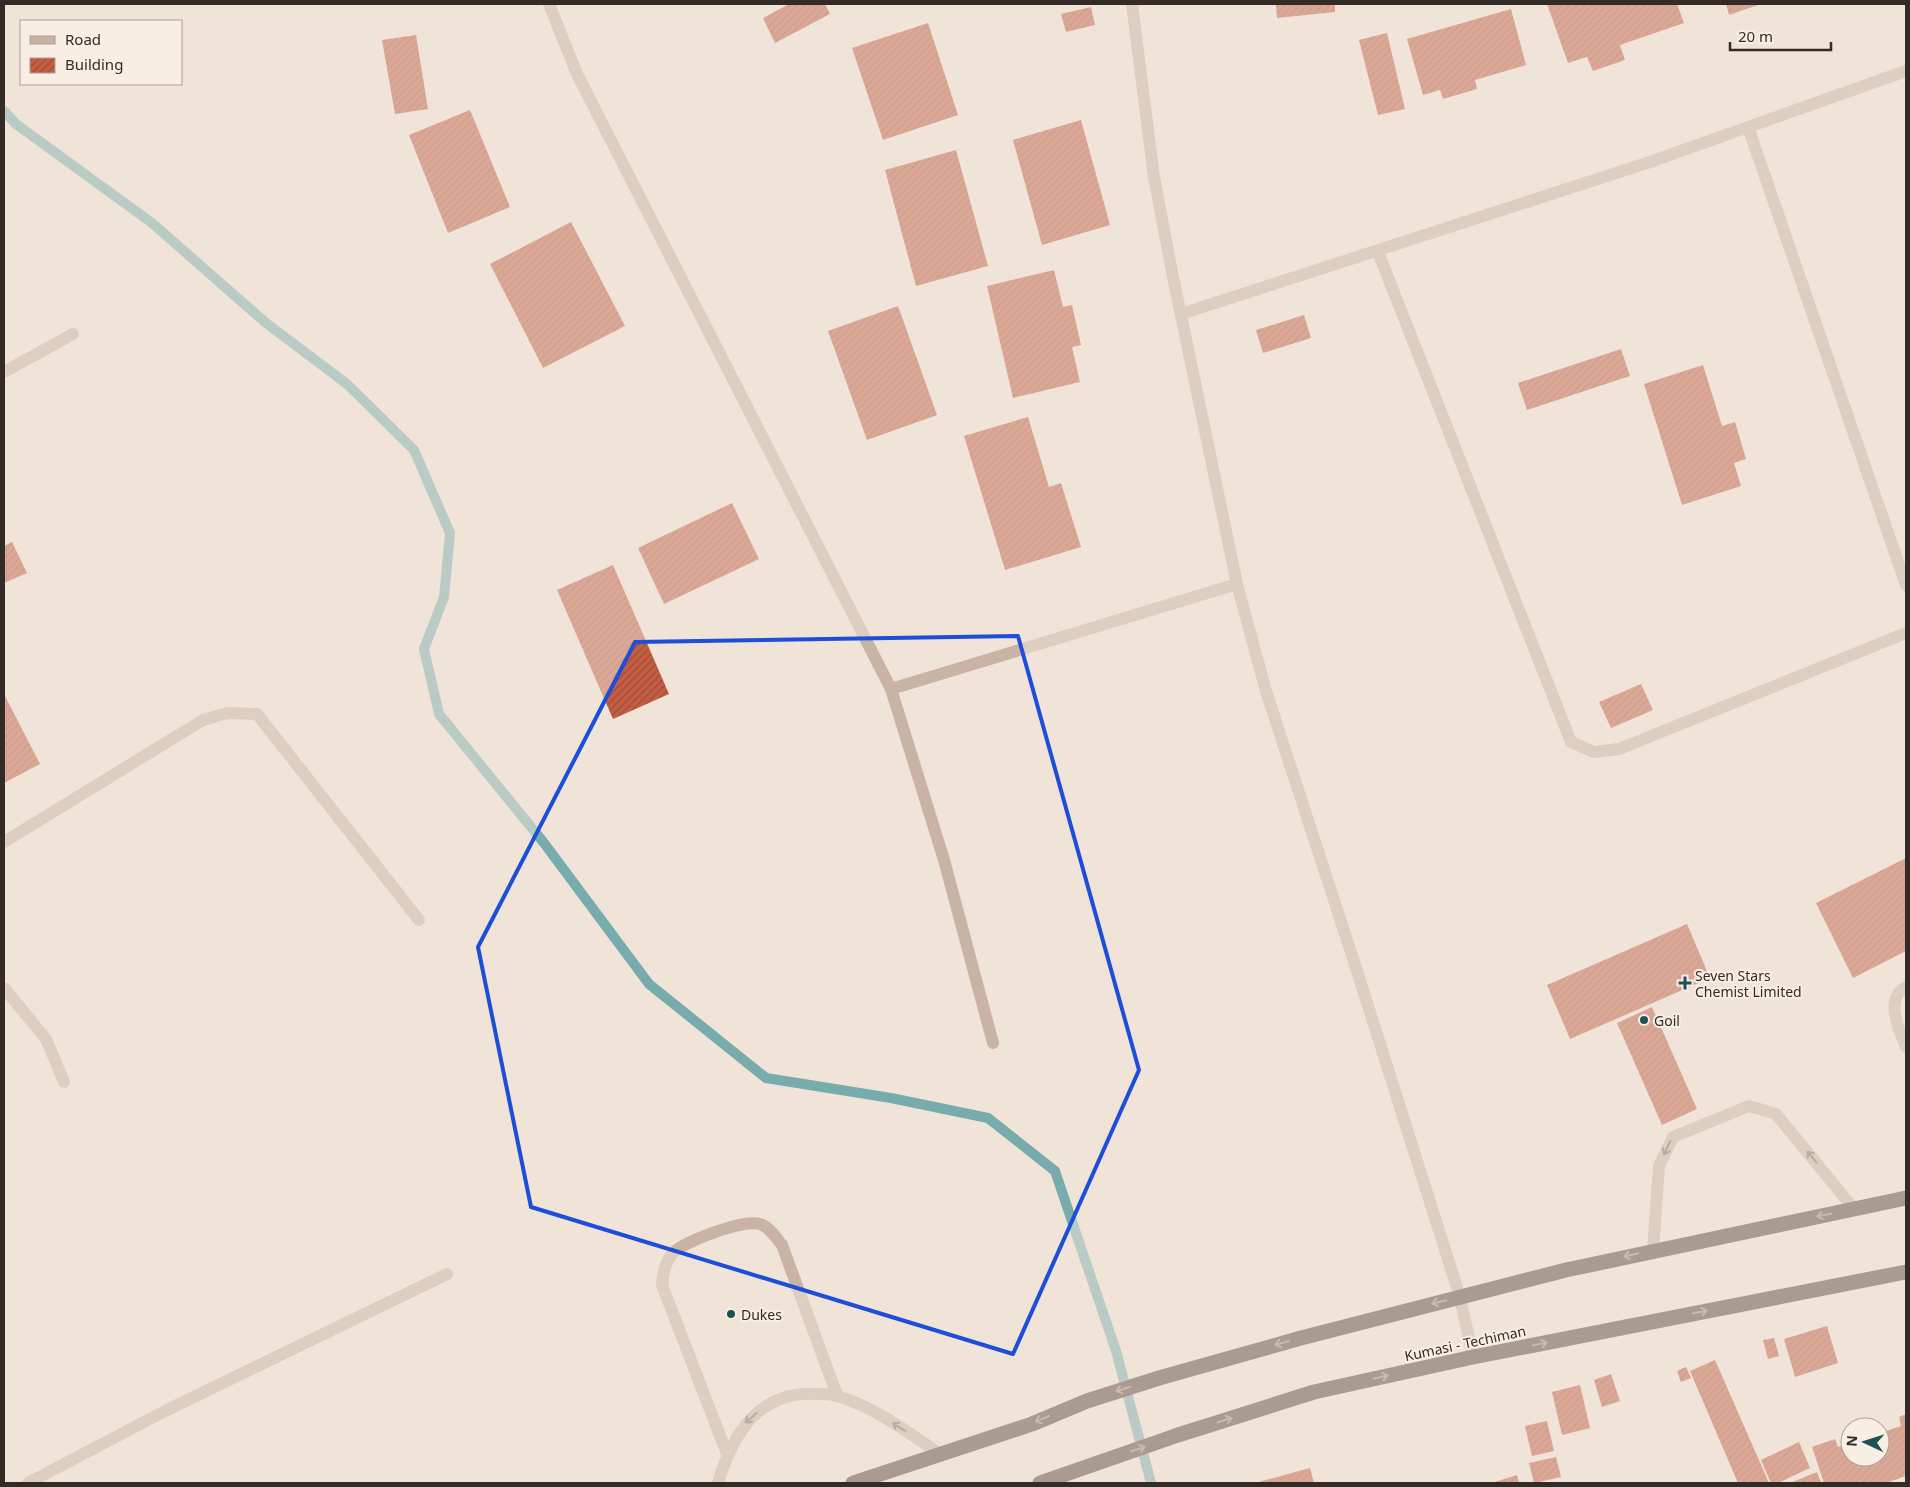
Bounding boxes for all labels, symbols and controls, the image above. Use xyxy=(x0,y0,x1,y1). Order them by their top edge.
legend xyxy=(20,20,182,85)
scale bar xyxy=(1730,20,1831,52)
text: 20 m xyxy=(1738,26,1773,46)
text: Road xyxy=(65,29,101,49)
text: Building xyxy=(65,54,123,74)
place label: Seven Stars Chemist Limited xyxy=(1695,966,1802,1001)
marker: Seven Stars Chemist Limited xyxy=(1679,977,1691,989)
place label: Goil xyxy=(1654,1011,1680,1030)
marker: Goil xyxy=(1638,1014,1650,1026)
one-way arrow xyxy=(1662,1140,1672,1155)
one-way arrow xyxy=(1806,1151,1817,1164)
one-way arrow xyxy=(1817,1211,1833,1220)
one-way arrow xyxy=(1623,1251,1639,1260)
one-way arrow xyxy=(1432,1298,1448,1308)
place label: Dukes xyxy=(741,1305,782,1324)
one-way arrow xyxy=(1691,1307,1707,1316)
marker: Dukes xyxy=(725,1308,737,1320)
street label: Kumasi - Techiman xyxy=(1403,1321,1527,1365)
one-way arrow xyxy=(1532,1338,1548,1348)
one-way arrow xyxy=(1274,1339,1290,1349)
one-way arrow xyxy=(1373,1372,1389,1381)
one-way arrow xyxy=(1115,1385,1131,1395)
one-way arrow xyxy=(745,1413,758,1424)
one-way arrow xyxy=(1035,1415,1050,1425)
one-way arrow xyxy=(1216,1415,1232,1424)
north arrow xyxy=(1840,1417,1890,1467)
one-way arrow xyxy=(892,1421,906,1431)
text: N xyxy=(1842,1435,1861,1447)
one-way arrow xyxy=(1130,1444,1146,1453)

